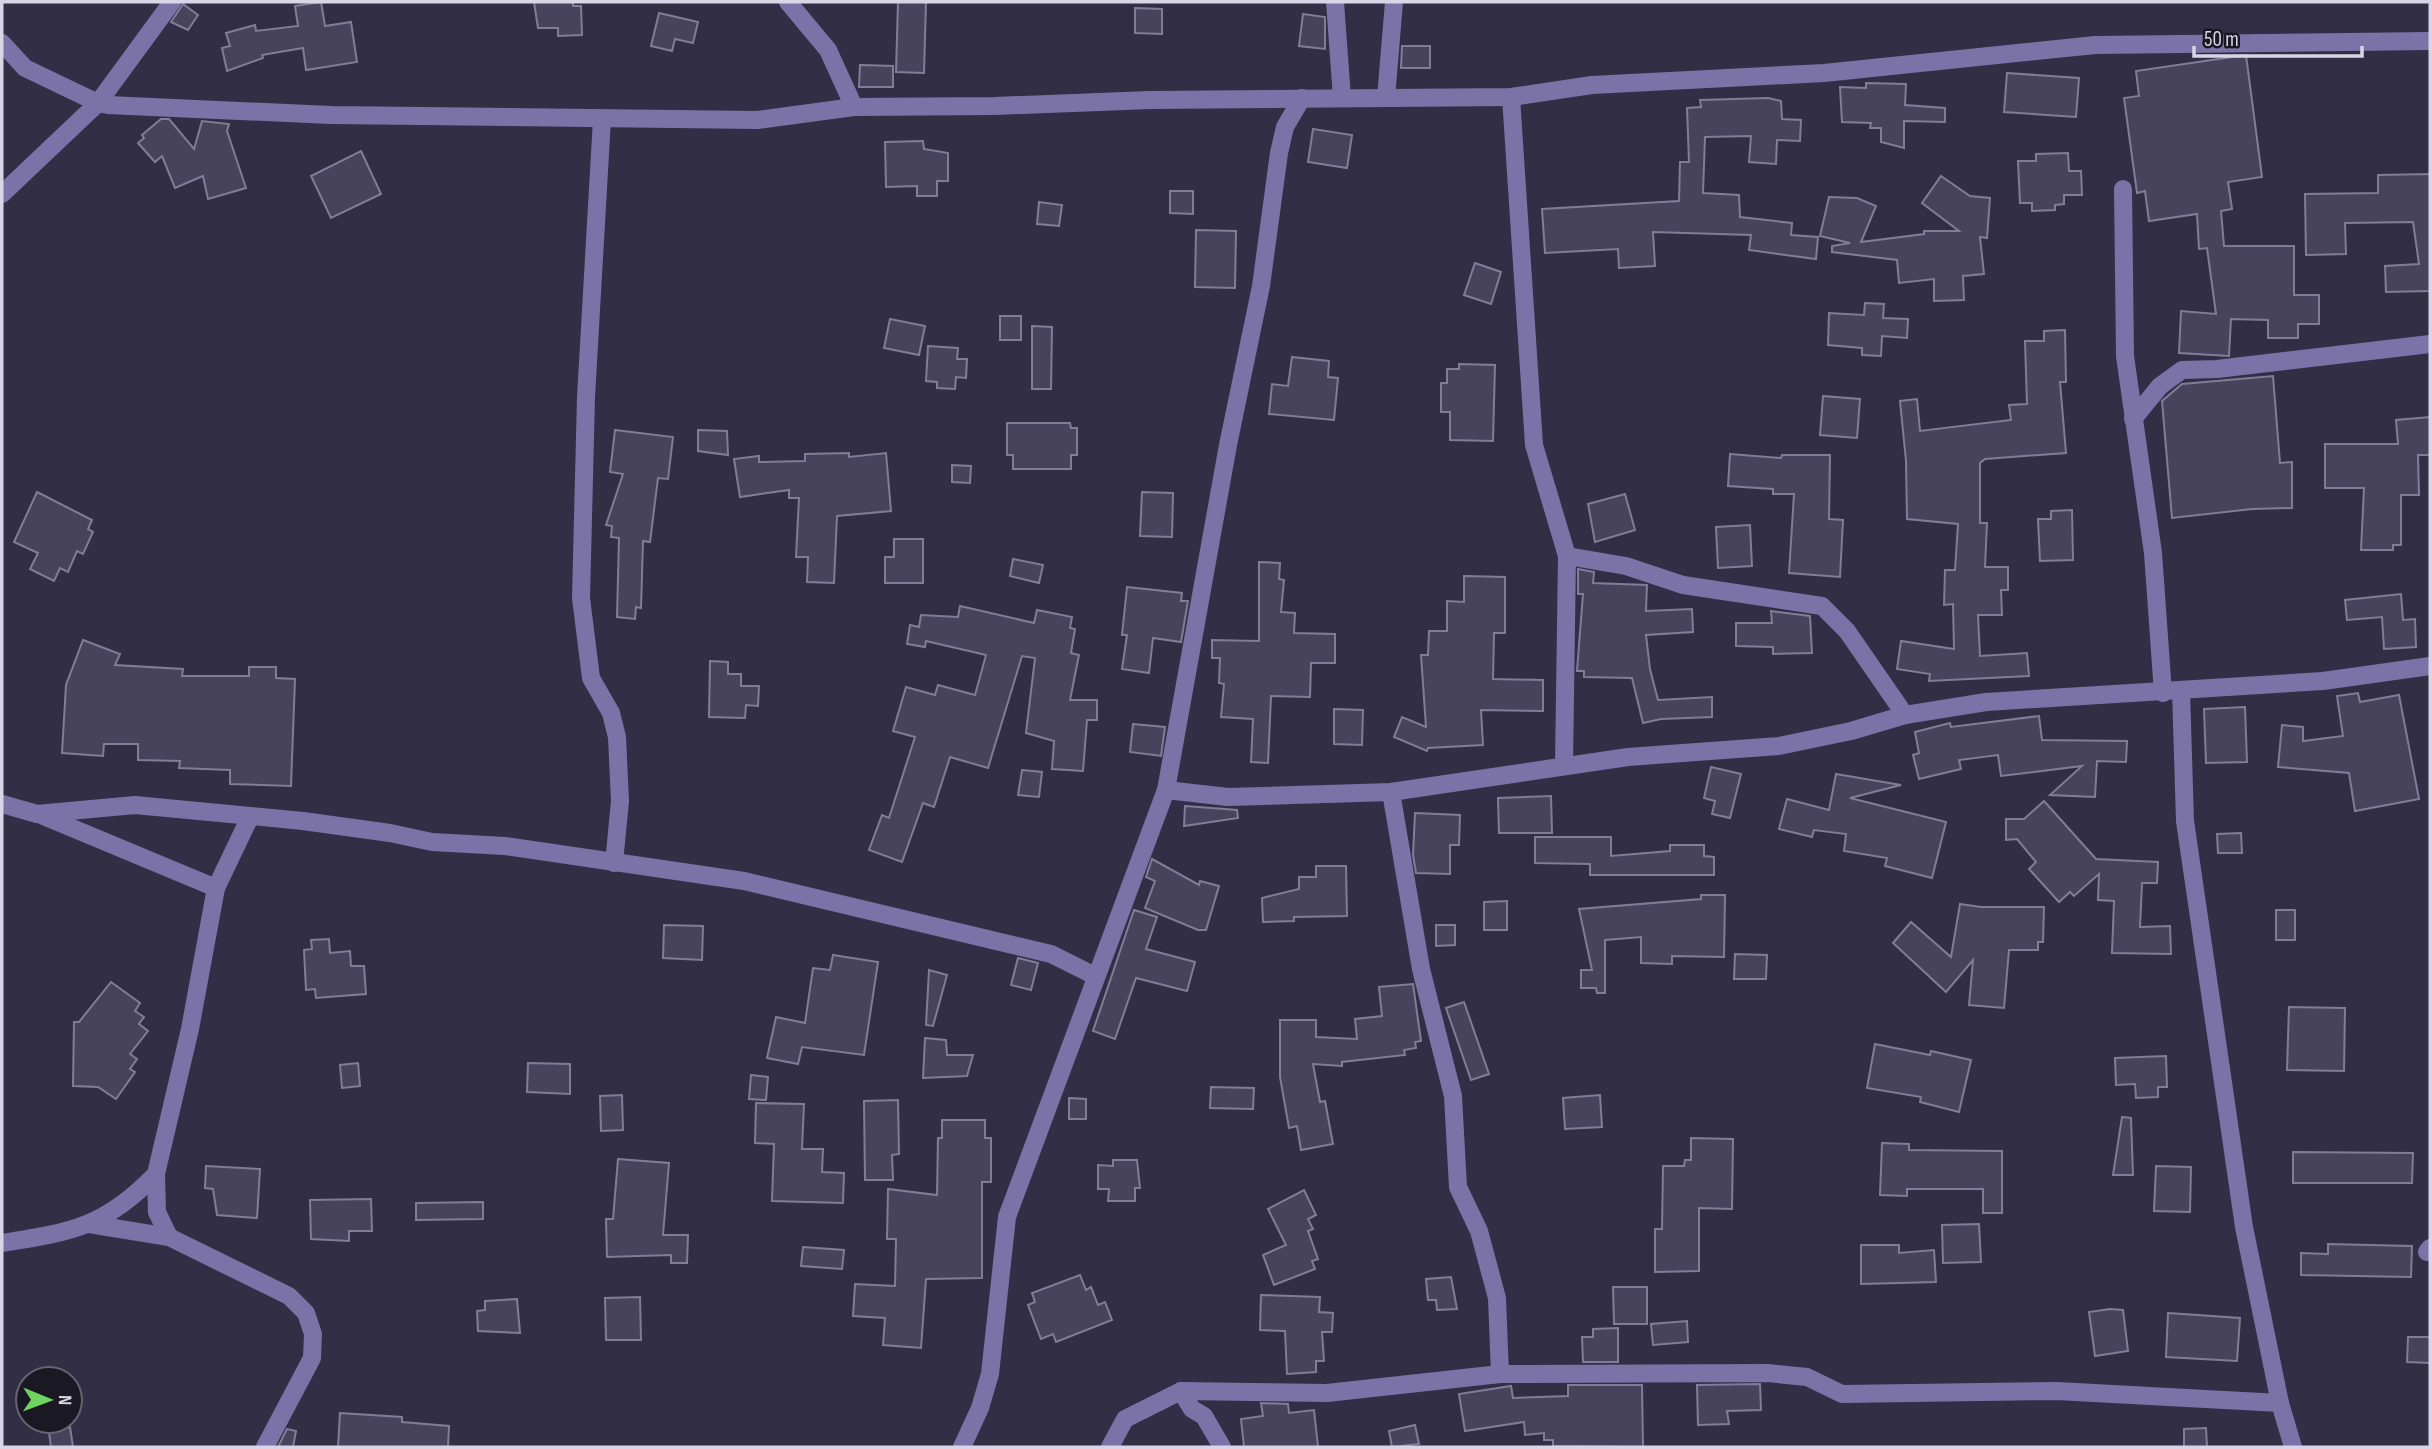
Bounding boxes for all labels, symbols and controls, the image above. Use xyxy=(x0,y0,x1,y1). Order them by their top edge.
scale bar xyxy=(2194,14,2362,58)
text: 50 m xyxy=(2204,27,2239,52)
north arrow xyxy=(14,1365,84,1435)
text: N xyxy=(53,1395,76,1406)

